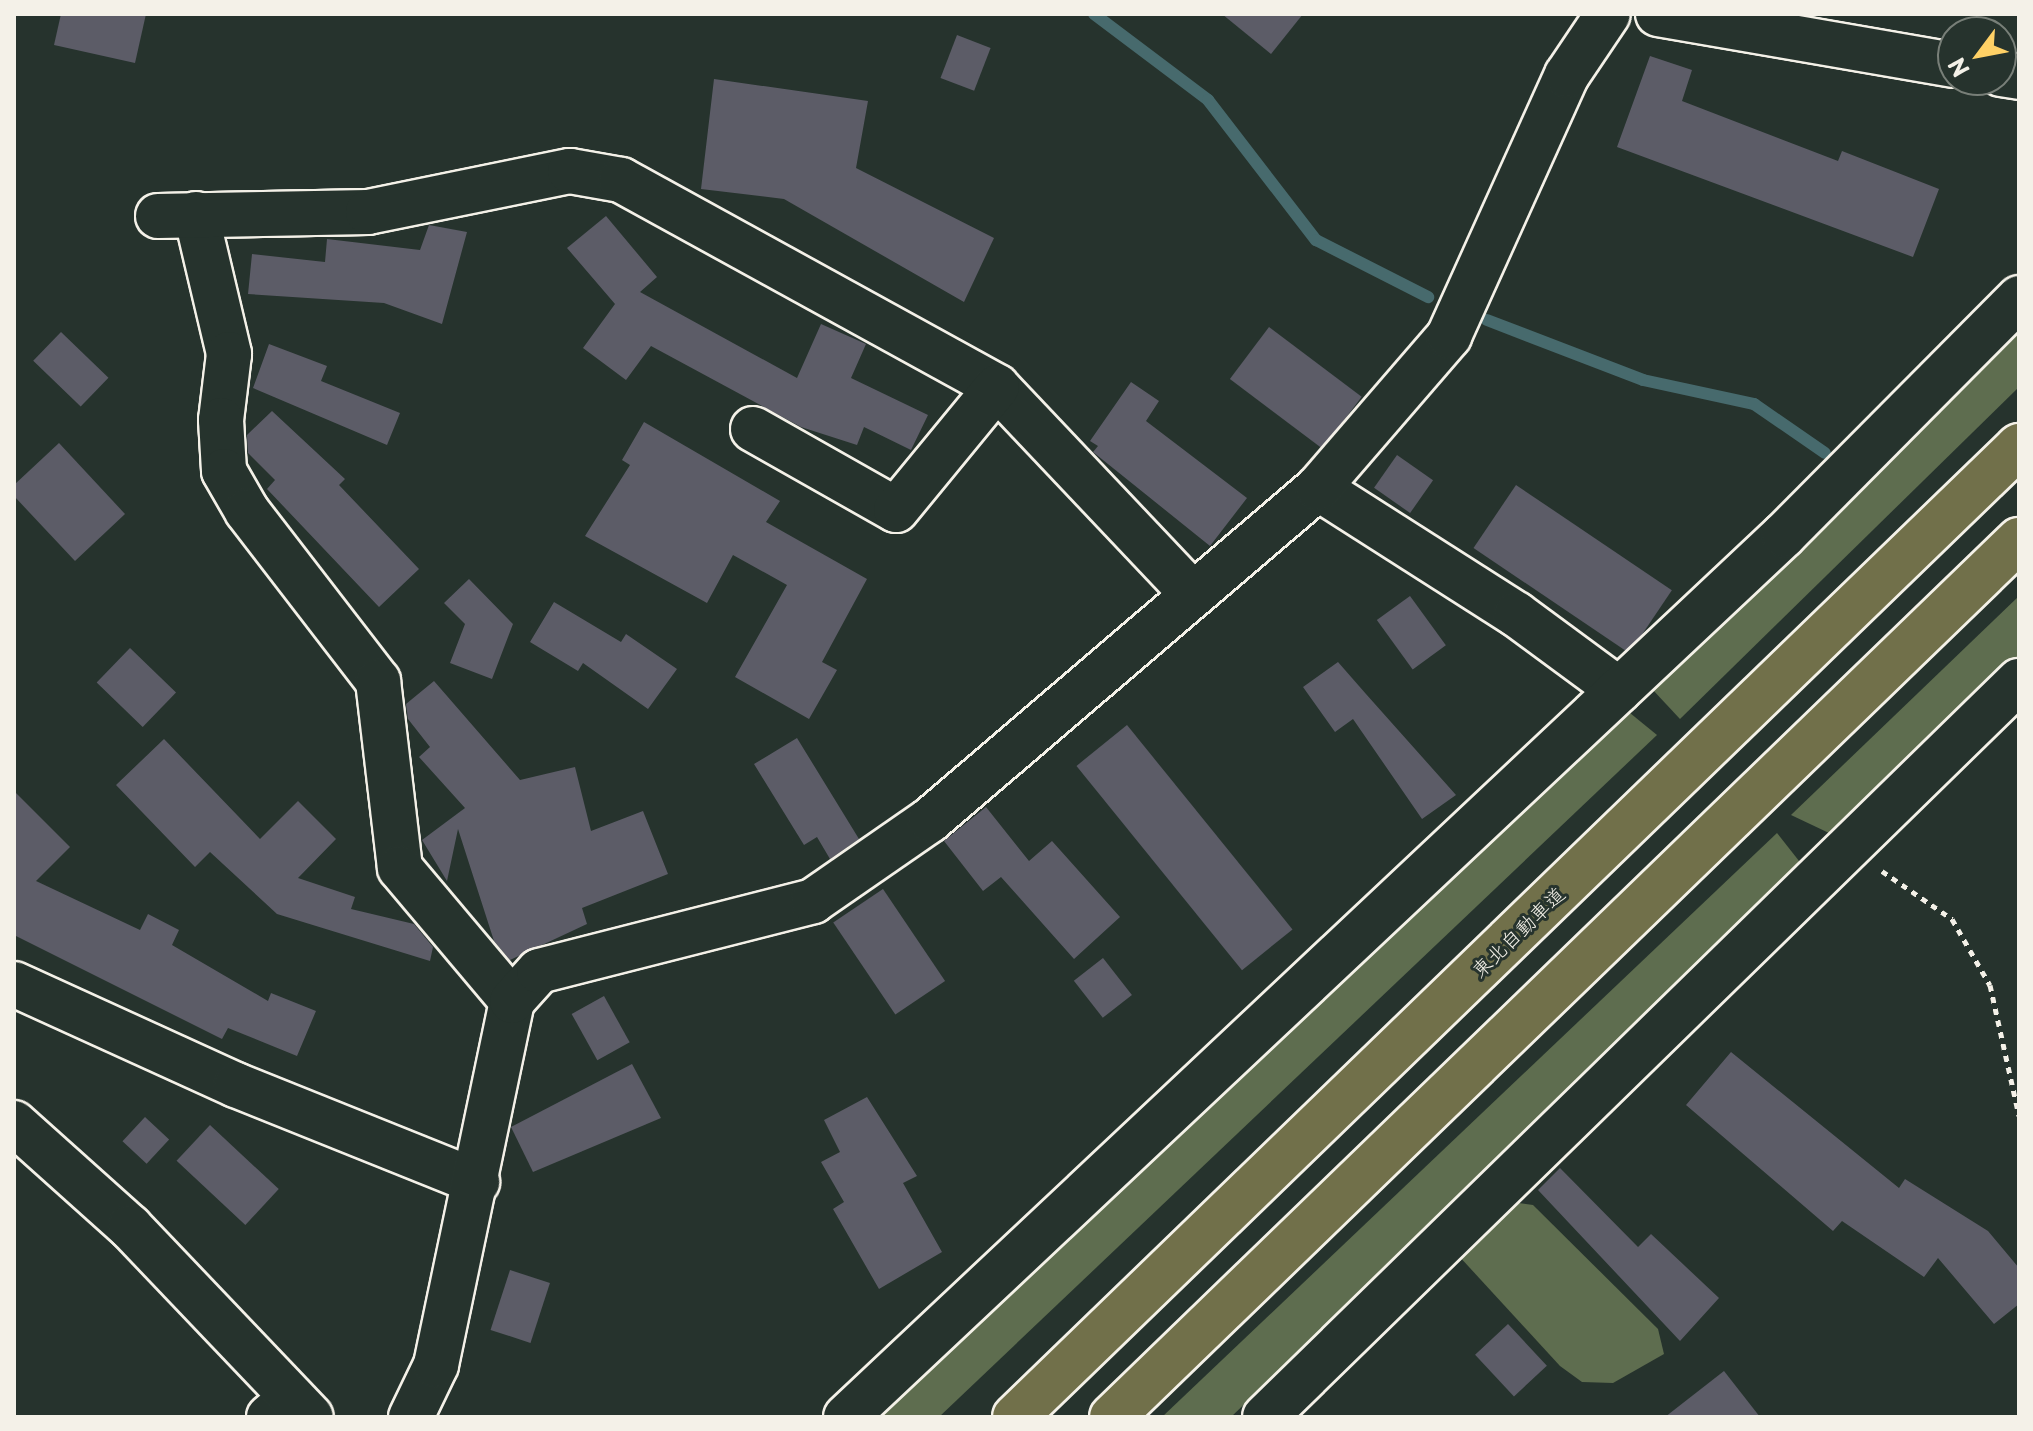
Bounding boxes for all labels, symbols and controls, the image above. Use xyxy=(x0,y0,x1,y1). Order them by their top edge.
north arrow xyxy=(1937,16,2017,96)
text: N xyxy=(1939,52,1977,84)
street label: 東北自動車道 xyxy=(1467,882,1569,982)

